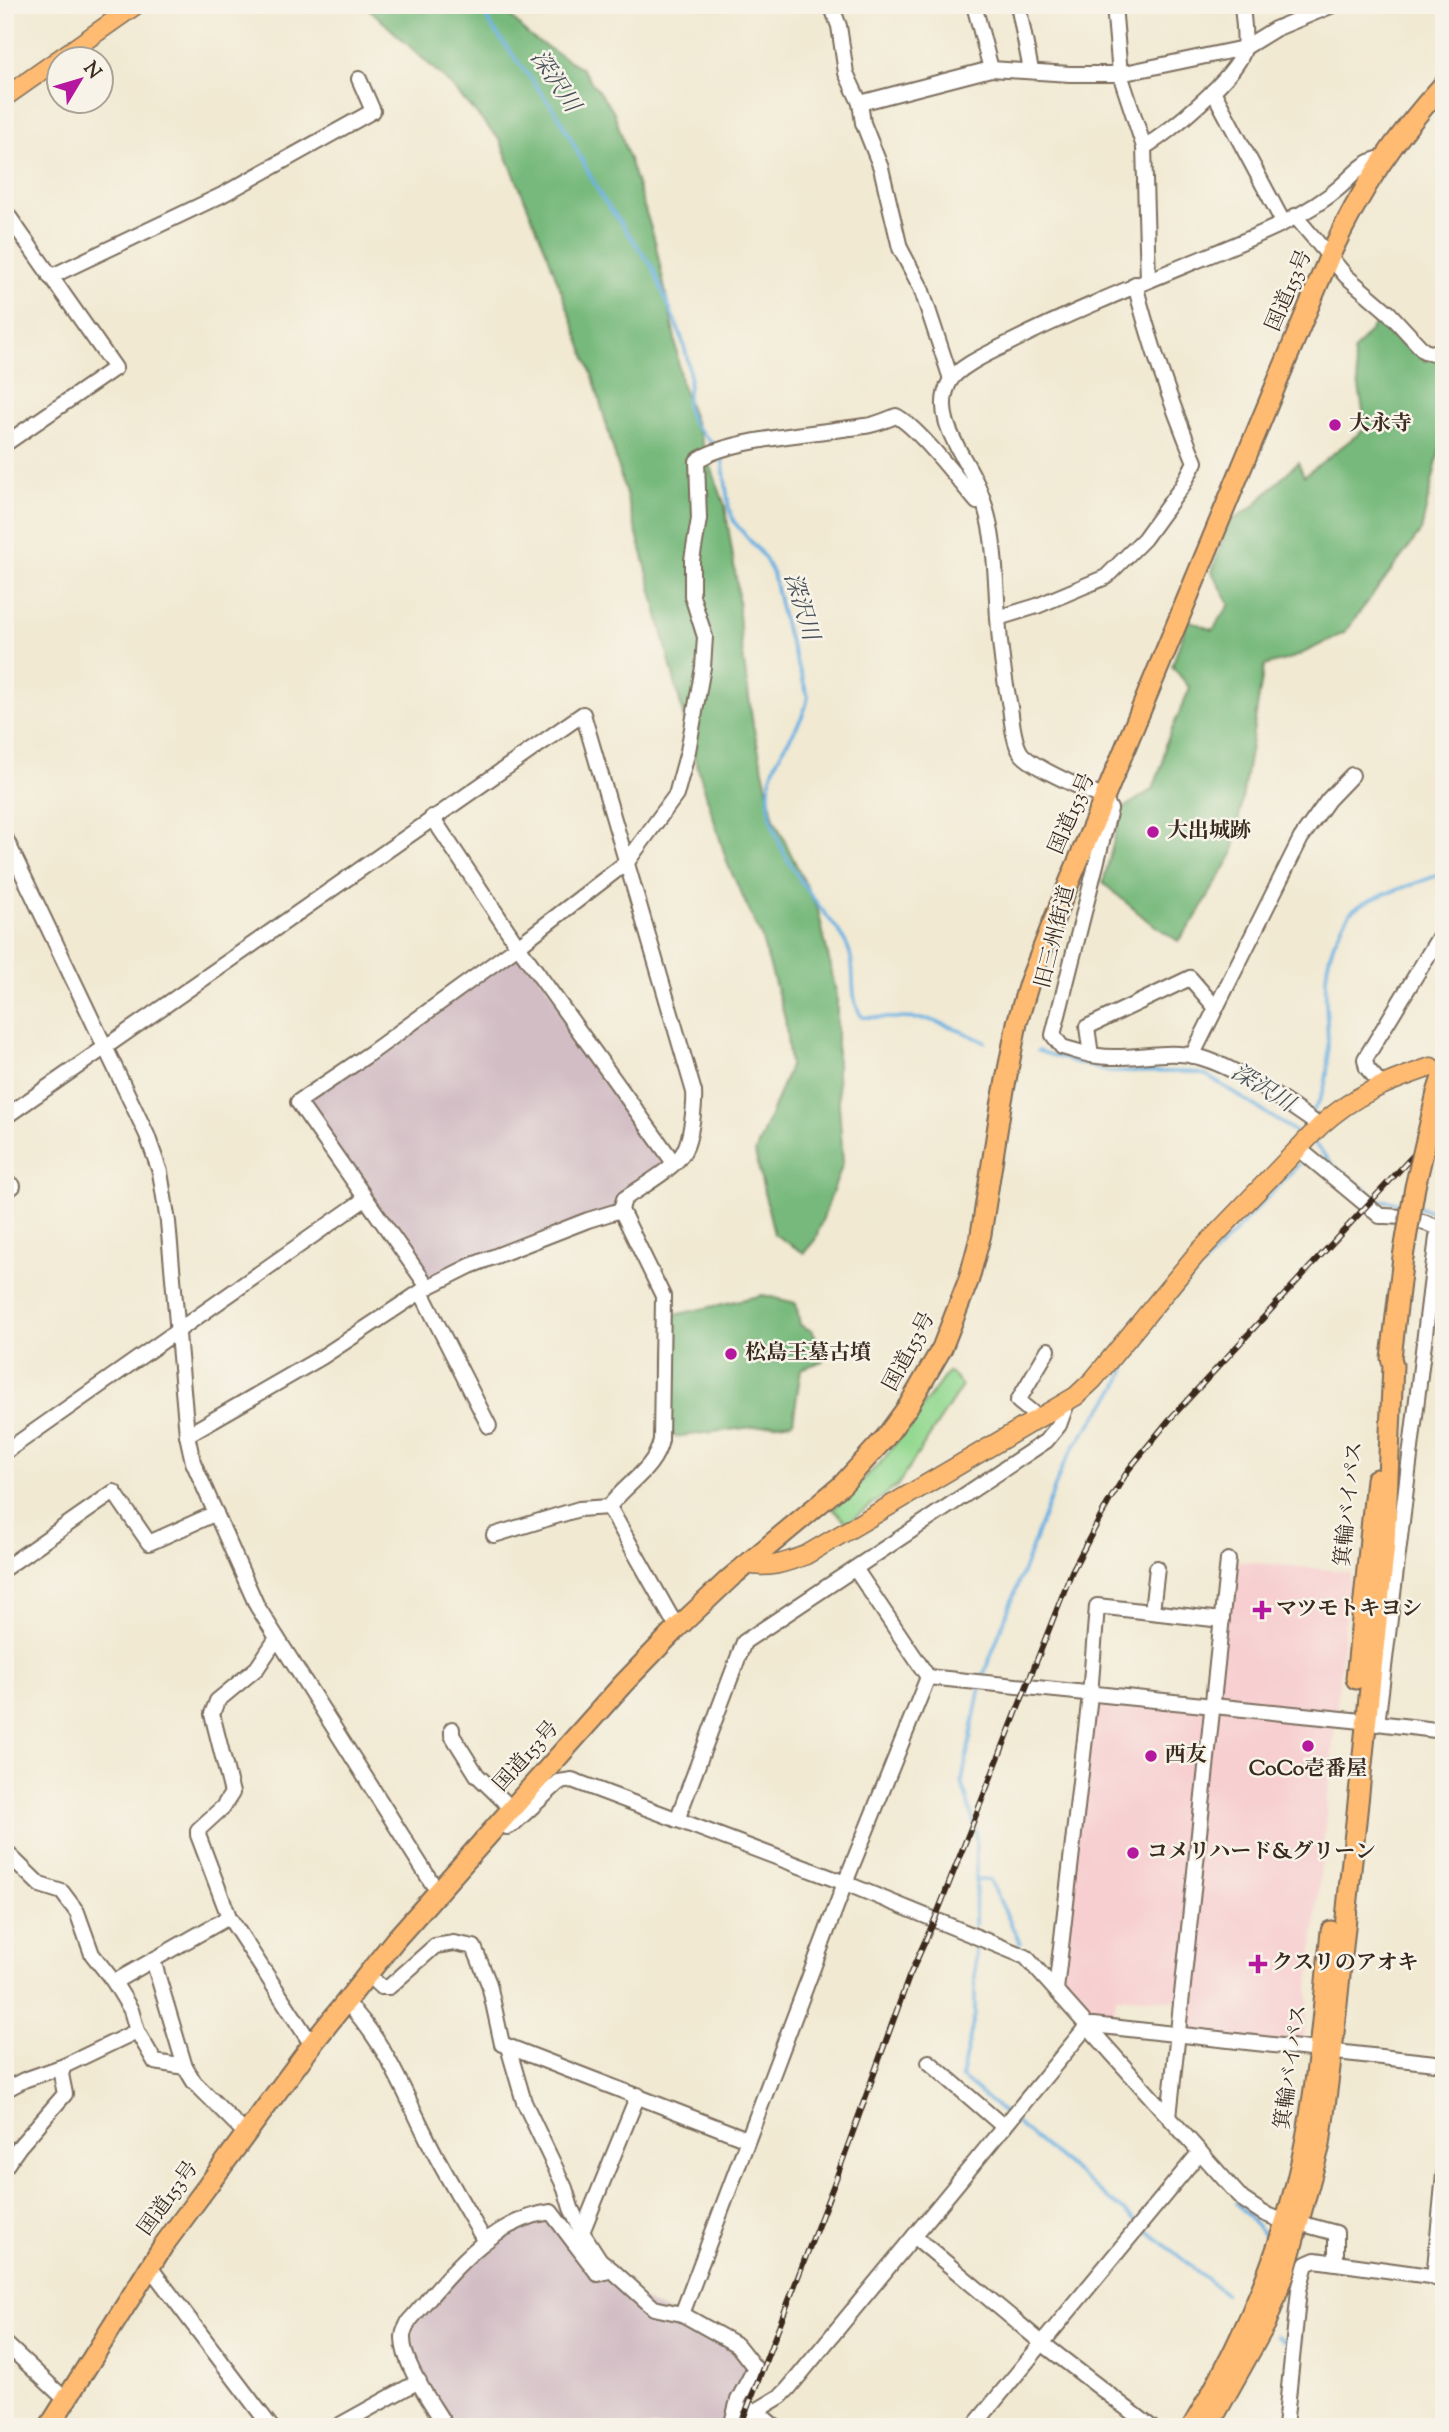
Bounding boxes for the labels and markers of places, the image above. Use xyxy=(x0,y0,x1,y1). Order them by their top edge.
place label: 大永寺 xyxy=(1349,410,1412,440)
marker: 大永寺 xyxy=(1327,417,1343,433)
place label: 大出城跡 xyxy=(1167,817,1251,847)
marker: 大出城跡 xyxy=(1145,824,1161,840)
place label: 松島王墓古墳 xyxy=(745,1339,871,1369)
marker: 松島王墓古墳 xyxy=(723,1346,739,1362)
place label: マツモトキヨシ xyxy=(1276,1595,1422,1625)
marker: マツモトキヨシ xyxy=(1254,1602,1270,1618)
marker: CoCo壱番屋 xyxy=(1300,1738,1316,1754)
place label: 西友 xyxy=(1165,1741,1207,1771)
marker: 西友 xyxy=(1143,1748,1159,1764)
place label: CoCo壱番屋 xyxy=(1249,1755,1367,1785)
place label: コメリハード&グリーン xyxy=(1147,1838,1376,1868)
marker: コメリハード&グリーン xyxy=(1125,1845,1141,1861)
place label: クスリのアオキ xyxy=(1272,1949,1419,1979)
marker: クスリのアオキ xyxy=(1250,1956,1266,1972)

